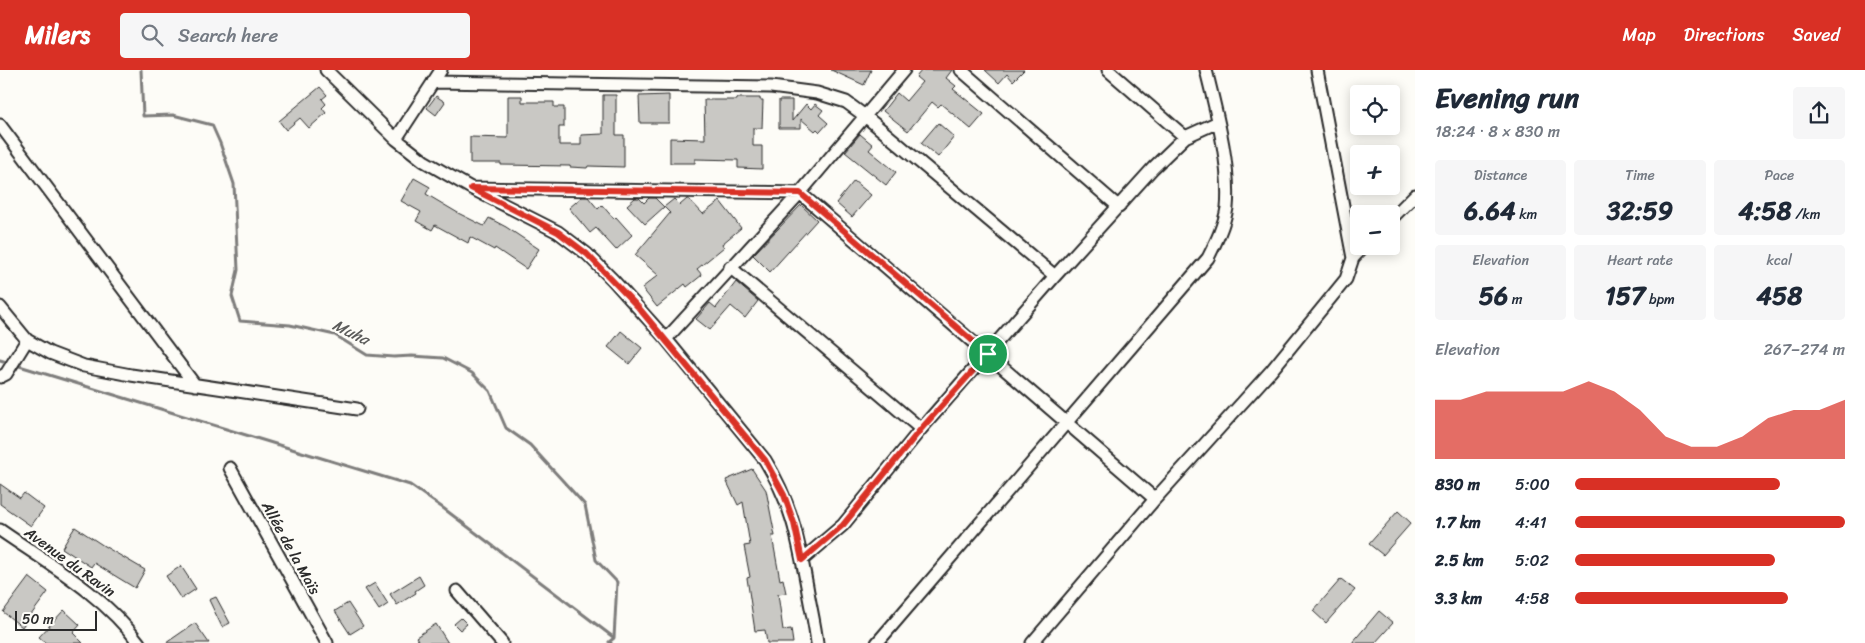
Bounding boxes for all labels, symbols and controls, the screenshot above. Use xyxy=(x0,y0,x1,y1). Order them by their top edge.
search box xyxy=(120,13,470,58)
text: Milers xyxy=(25,14,90,56)
text: Search here xyxy=(178,19,278,52)
text: Map xyxy=(1623,19,1656,51)
text: Directions xyxy=(1684,19,1765,51)
text: Saved xyxy=(1793,19,1840,51)
icon: search xyxy=(138,21,166,49)
text: Evening run xyxy=(1435,73,1579,122)
map controls xyxy=(1350,85,1400,255)
button: locate xyxy=(1350,85,1400,135)
button: share xyxy=(1793,87,1845,139)
text: 18:24 · 8 × 830 m xyxy=(1435,117,1560,146)
button: + xyxy=(1350,145,1400,195)
text: Distance xyxy=(1474,163,1527,188)
text: Time xyxy=(1625,163,1655,188)
text: Pace xyxy=(1764,163,1794,188)
text: 6.64 xyxy=(1464,188,1516,233)
text: 32:59 xyxy=(1607,188,1673,233)
text: 4:58 xyxy=(1738,188,1792,233)
text: km xyxy=(1516,202,1537,227)
text: /km xyxy=(1792,202,1820,227)
button: − xyxy=(1350,205,1400,255)
text: Elevation xyxy=(1472,248,1529,273)
text: Heart rate xyxy=(1607,248,1673,273)
text: kcal xyxy=(1767,248,1792,273)
text: 56 xyxy=(1479,273,1508,318)
text: 157 xyxy=(1605,273,1645,318)
text: 458 xyxy=(1756,273,1802,318)
text: m xyxy=(1508,287,1523,312)
text: bpm xyxy=(1645,287,1675,312)
water label: Muha xyxy=(328,311,376,354)
pin xyxy=(967,333,1009,375)
text: Elevation xyxy=(1435,335,1500,364)
text: 267–274 m xyxy=(1764,335,1845,364)
icon: arrive xyxy=(974,340,1002,368)
text: 830 m xyxy=(1435,470,1480,499)
text: 5:00 xyxy=(1515,470,1550,499)
street label: Allée de la Maïs xyxy=(254,495,328,600)
text: 1.7 km xyxy=(1435,508,1481,537)
text: 4:41 xyxy=(1515,508,1547,537)
street label: Avenue du Ravin xyxy=(18,519,121,604)
text: 2.5 km xyxy=(1435,546,1484,575)
text: 5:02 xyxy=(1515,546,1549,575)
text: 3.3 km xyxy=(1435,584,1482,613)
text: 4:58 xyxy=(1515,584,1549,613)
text: 50 m xyxy=(22,607,54,632)
scale bar xyxy=(15,608,98,631)

